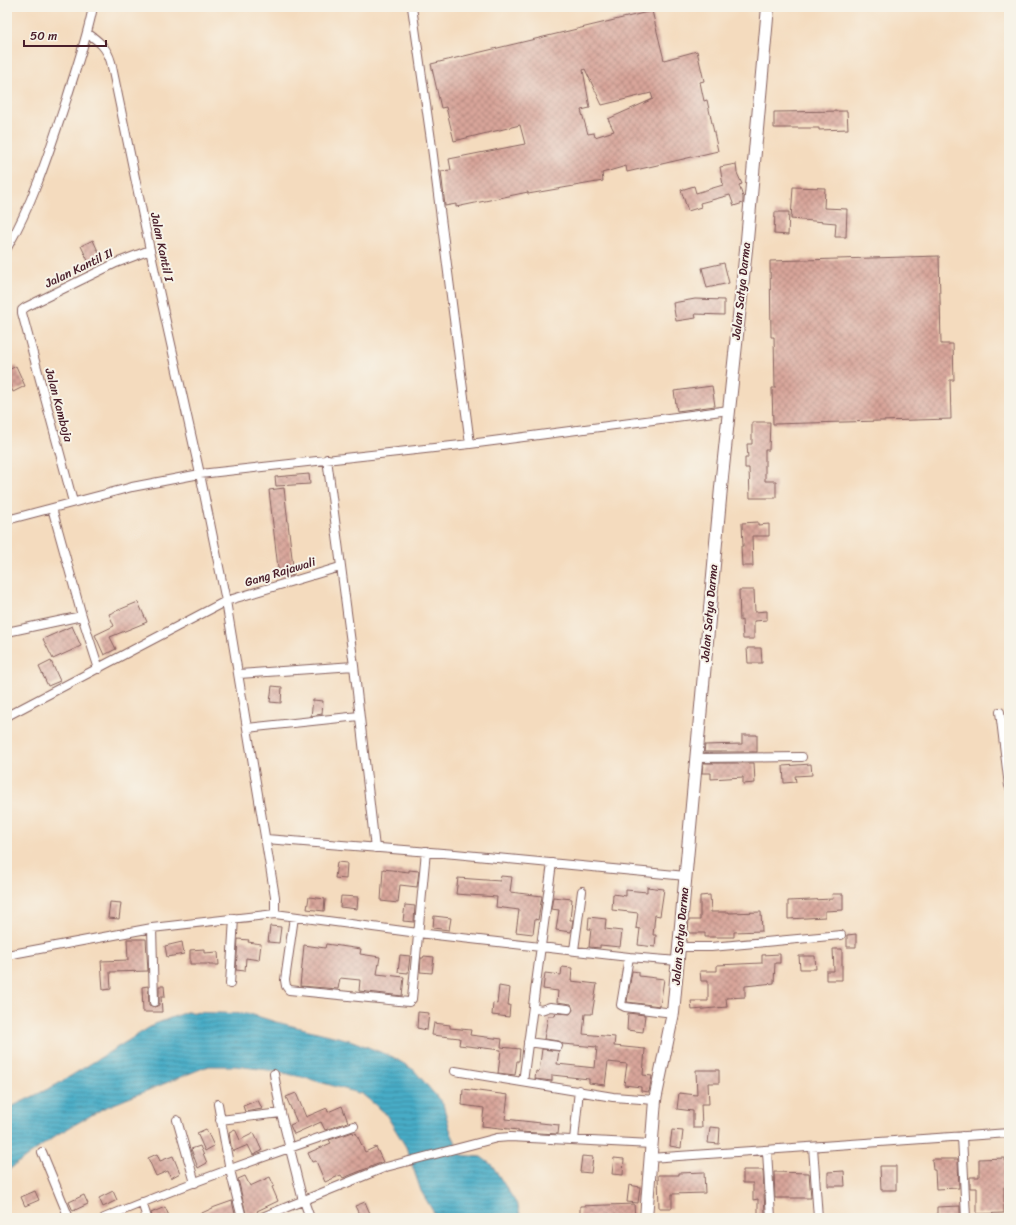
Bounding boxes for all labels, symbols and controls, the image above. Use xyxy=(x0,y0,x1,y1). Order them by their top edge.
scale bar xyxy=(24,22,106,48)
text: 50 m xyxy=(30,25,57,47)
street label: Jalan Kantil I xyxy=(144,209,180,285)
street label: Jalan Satya Darma xyxy=(725,241,757,342)
street label: Jalan Kantil II xyxy=(40,242,117,295)
street label: Jalan Kamboja xyxy=(38,365,80,445)
street label: Gang Rajawali xyxy=(242,551,319,593)
street label: Jalan Satya Darma xyxy=(694,563,724,664)
street label: Jalan Satya Darma xyxy=(665,886,695,987)

